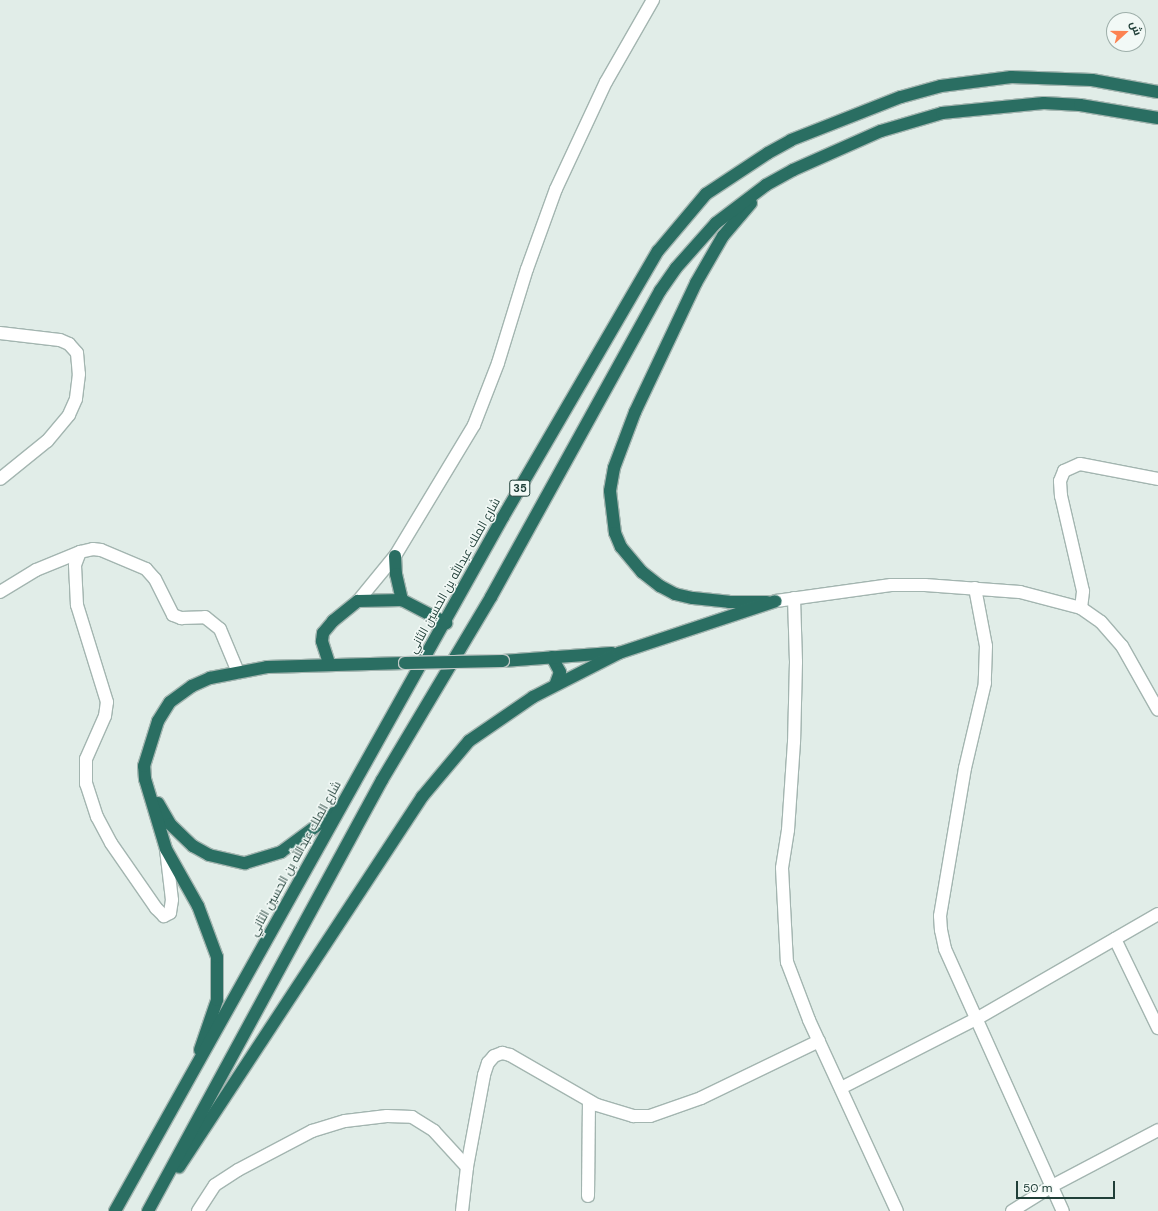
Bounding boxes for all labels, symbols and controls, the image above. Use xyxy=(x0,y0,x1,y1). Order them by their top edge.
north arrow xyxy=(1106,12,1146,52)
text: ش xyxy=(1127,19,1145,37)
road number: 35 xyxy=(509,479,531,497)
street label: شارع الملك عبدالله بن الحسين الثاني xyxy=(406,496,504,656)
street label: شارع الملك عبدالله بن الحسين الثاني xyxy=(247,779,345,939)
scale bar xyxy=(1018,1173,1117,1199)
text: 50 m xyxy=(1023,1180,1052,1196)

